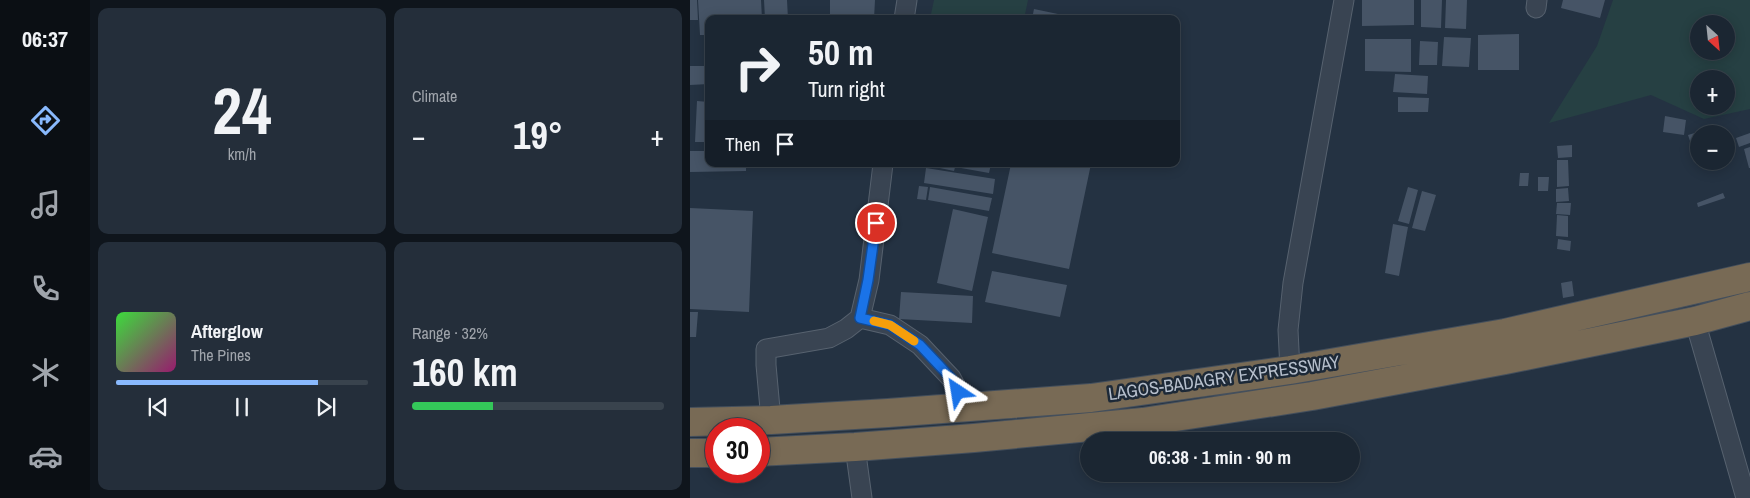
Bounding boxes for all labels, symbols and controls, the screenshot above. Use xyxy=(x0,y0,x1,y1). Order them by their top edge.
north arrow xyxy=(1690,15,1735,60)
map controls xyxy=(1690,15,1735,170)
text: 06:37 xyxy=(22,24,68,54)
text: 50 m xyxy=(808,29,873,76)
icon: right xyxy=(725,35,790,100)
text: 24 xyxy=(212,67,272,154)
button: + xyxy=(1690,70,1735,115)
text: Turn right xyxy=(808,74,885,104)
text: Climate xyxy=(412,85,457,107)
icon: directions xyxy=(28,103,63,138)
text: 19° xyxy=(513,110,563,161)
text: − xyxy=(412,117,425,155)
text: + xyxy=(651,117,664,155)
button: − xyxy=(1690,125,1735,170)
icon: arrive xyxy=(771,130,799,158)
text: Then xyxy=(725,131,761,157)
text: km/h xyxy=(228,143,256,165)
icon: music xyxy=(28,187,63,222)
pin xyxy=(855,202,897,244)
icon: arrive xyxy=(862,209,890,237)
icon: phone xyxy=(28,271,63,306)
text: Afterglow xyxy=(191,318,263,344)
text: Range · 32% xyxy=(412,322,488,344)
text: The Pines xyxy=(191,344,251,366)
text: 160 km xyxy=(412,347,518,398)
street label: LAGOS-BADAGRY EXPRESSWAY xyxy=(1107,349,1341,406)
icon: climate xyxy=(28,355,63,390)
position arrow xyxy=(931,365,983,417)
icon: previous xyxy=(144,393,172,421)
icon: pause xyxy=(228,393,256,421)
icon: next xyxy=(312,393,340,421)
speed limit sign: 30 xyxy=(705,418,770,483)
icon: car xyxy=(28,439,63,474)
text: 06:38 · 1 min · 90 m xyxy=(1149,444,1291,470)

